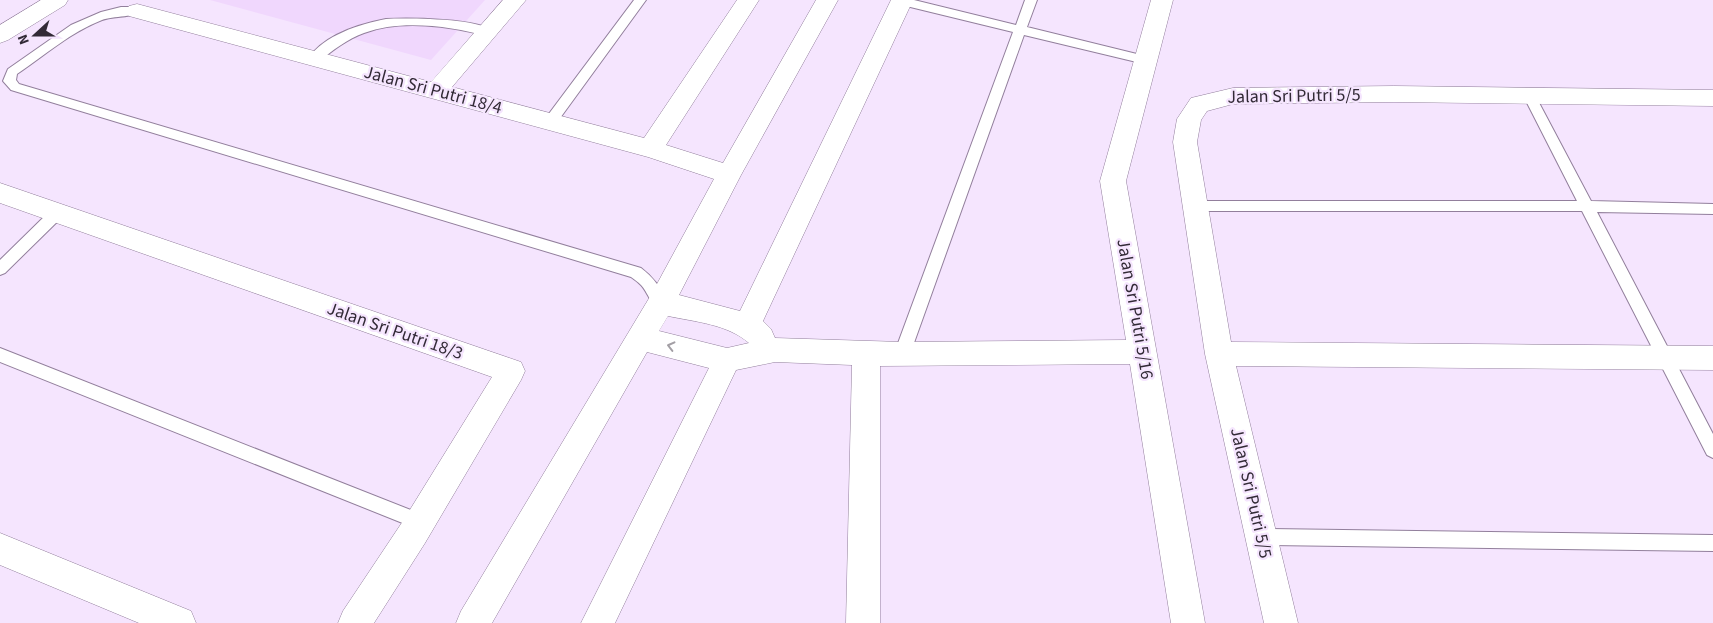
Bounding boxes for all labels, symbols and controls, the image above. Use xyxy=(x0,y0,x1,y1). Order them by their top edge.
north arrow xyxy=(10,10,60,60)
text: N xyxy=(13,31,35,47)
street label: Jalan Sri Putri 18/4 xyxy=(361,60,505,120)
street label: Jalan Sri Putri 5/5 xyxy=(1227,82,1361,110)
street label: Jalan Sri Putri 5/16 xyxy=(1110,237,1160,381)
street label: Jalan Sri Putri 18/3 xyxy=(324,296,466,366)
one-way arrow xyxy=(666,341,675,352)
street label: Jalan Sri Putri 5/5 xyxy=(1224,425,1278,561)

